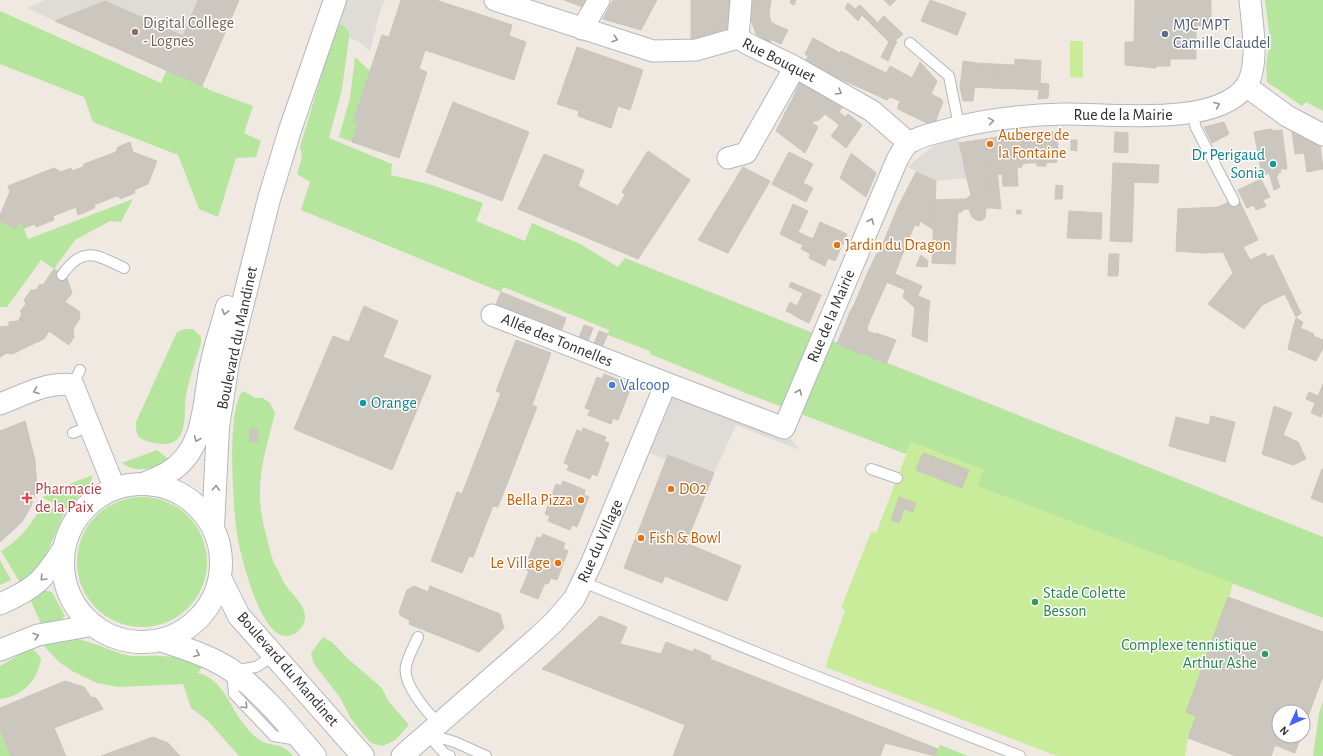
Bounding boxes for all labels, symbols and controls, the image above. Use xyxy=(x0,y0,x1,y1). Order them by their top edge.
place label: Digital College - Lognes xyxy=(143,15,234,49)
place label: MJC MPT Camille Claudel xyxy=(1173,17,1271,51)
marker: Digital College - Lognes xyxy=(130,27,140,37)
marker: MJC MPT Camille Claudel xyxy=(1160,29,1170,39)
one-way arrow xyxy=(611,34,618,43)
street label: Rue Bouquet xyxy=(740,35,818,85)
one-way arrow xyxy=(835,88,842,95)
one-way arrow xyxy=(1212,102,1220,110)
street label: Rue de la Mairie xyxy=(1073,107,1173,123)
one-way arrow xyxy=(988,117,994,126)
place label: Auberge de la Fontaine xyxy=(998,127,1069,161)
marker: Auberge de la Fontaine xyxy=(985,139,995,149)
place label: Dr Perigaud Sonia xyxy=(1191,147,1265,181)
marker: Dr Perigaud Sonia xyxy=(1268,159,1278,169)
one-way arrow xyxy=(867,217,875,224)
place label: Jardin du Dragon xyxy=(845,237,951,253)
marker: Jardin du Dragon xyxy=(832,240,842,250)
street label: Boulevard du Mandinet xyxy=(214,265,260,411)
street label: Rue de la Mairie xyxy=(804,267,858,365)
one-way arrow xyxy=(222,309,230,316)
street label: Allée des Tonnelles xyxy=(499,310,615,370)
place label: Valcoop xyxy=(620,377,670,393)
marker: Valcoop xyxy=(607,380,617,390)
one-way arrow xyxy=(32,386,39,394)
one-way arrow xyxy=(795,389,803,396)
place label: Orange xyxy=(371,395,417,411)
marker: Orange xyxy=(358,398,368,408)
one-way arrow xyxy=(194,435,202,442)
place label: Pharmacie de la Paix xyxy=(35,481,102,515)
place label: DO2 xyxy=(679,481,707,497)
marker: DO2 xyxy=(666,484,676,494)
one-way arrow xyxy=(211,485,220,491)
place label: Bella Pizza xyxy=(506,492,573,508)
marker: Pharmacie de la Paix xyxy=(22,493,32,503)
marker: Bella Pizza xyxy=(576,495,586,505)
street label: Rue du Village xyxy=(575,497,625,585)
place label: Fish & Bowl xyxy=(649,530,721,546)
marker: Fish & Bowl xyxy=(636,533,646,543)
place label: Le Village xyxy=(490,555,550,571)
marker: Le Village xyxy=(553,558,563,568)
one-way arrow xyxy=(41,573,48,581)
place label: Stade Colette Besson xyxy=(1043,585,1126,619)
marker: Stade Colette Besson xyxy=(1030,597,1040,607)
street label: Boulevard du Mandinet xyxy=(234,609,342,729)
one-way arrow xyxy=(33,632,40,641)
place label: Complexe tennistique Arthur Ashe xyxy=(1121,637,1257,671)
one-way arrow xyxy=(193,649,200,657)
marker: Complexe tennistique Arthur Ashe xyxy=(1260,649,1270,659)
one-way arrow xyxy=(240,701,247,708)
north arrow xyxy=(1271,704,1311,744)
text: N xyxy=(1278,724,1291,737)

